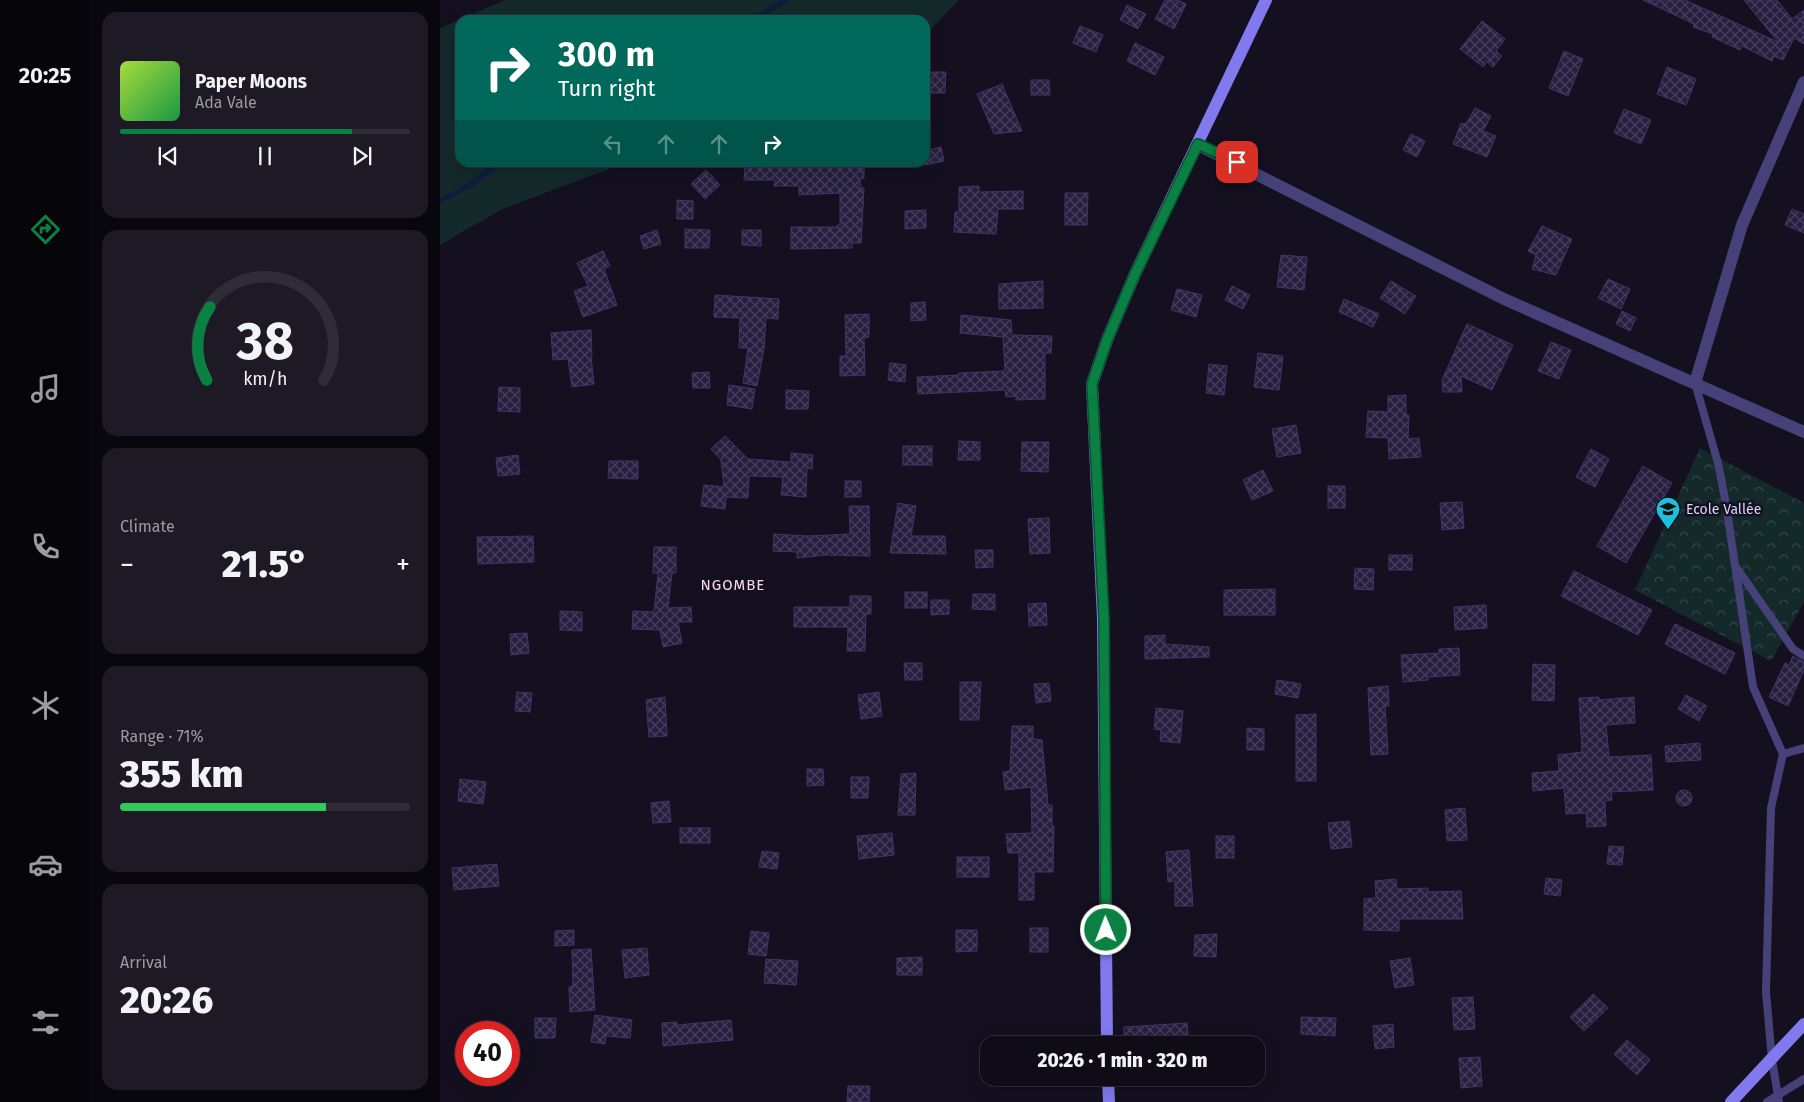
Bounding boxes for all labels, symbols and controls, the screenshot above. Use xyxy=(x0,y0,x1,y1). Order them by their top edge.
text: 300 m xyxy=(558,33,655,75)
icon: right xyxy=(475,35,540,100)
text: 20:25 xyxy=(19,62,71,89)
text: Paper Moons xyxy=(195,70,307,93)
text: Turn right xyxy=(558,75,655,102)
text: Ada Vale xyxy=(195,93,257,112)
icon: left xyxy=(599,130,627,158)
icon: ahead xyxy=(652,130,680,158)
icon: ahead xyxy=(705,130,733,158)
icon: right xyxy=(758,130,786,158)
pin xyxy=(1216,141,1258,183)
icon: previous xyxy=(154,142,182,170)
icon: pause xyxy=(251,142,279,170)
icon: next xyxy=(348,142,376,170)
icon: arrive xyxy=(1223,148,1251,176)
icon: directions xyxy=(28,212,63,247)
text: 38 xyxy=(235,310,294,373)
text: km/h xyxy=(243,368,287,390)
icon: music xyxy=(28,371,63,406)
school or university icon: Ecole Vallée xyxy=(1655,496,1681,530)
place label: Ecole Vallée xyxy=(1686,501,1761,518)
text: Climate xyxy=(120,517,175,536)
icon: phone xyxy=(28,529,63,564)
text: 21.5° xyxy=(222,541,308,587)
text: − xyxy=(120,548,134,581)
text: + xyxy=(396,548,410,581)
district label: NGOMBE xyxy=(701,576,765,594)
icon: climate xyxy=(28,688,63,723)
text: Range · 71% xyxy=(120,727,204,746)
text: 355 km xyxy=(120,751,243,797)
icon: car xyxy=(28,847,63,882)
position arrow xyxy=(1079,903,1131,955)
text: Arrival xyxy=(120,953,167,972)
text: 20:26 xyxy=(120,977,213,1023)
icon: filters xyxy=(28,1005,63,1040)
speed limit sign: 40 xyxy=(455,1021,520,1086)
text: 20:26 · 1 min · 320 m xyxy=(1038,1049,1207,1072)

